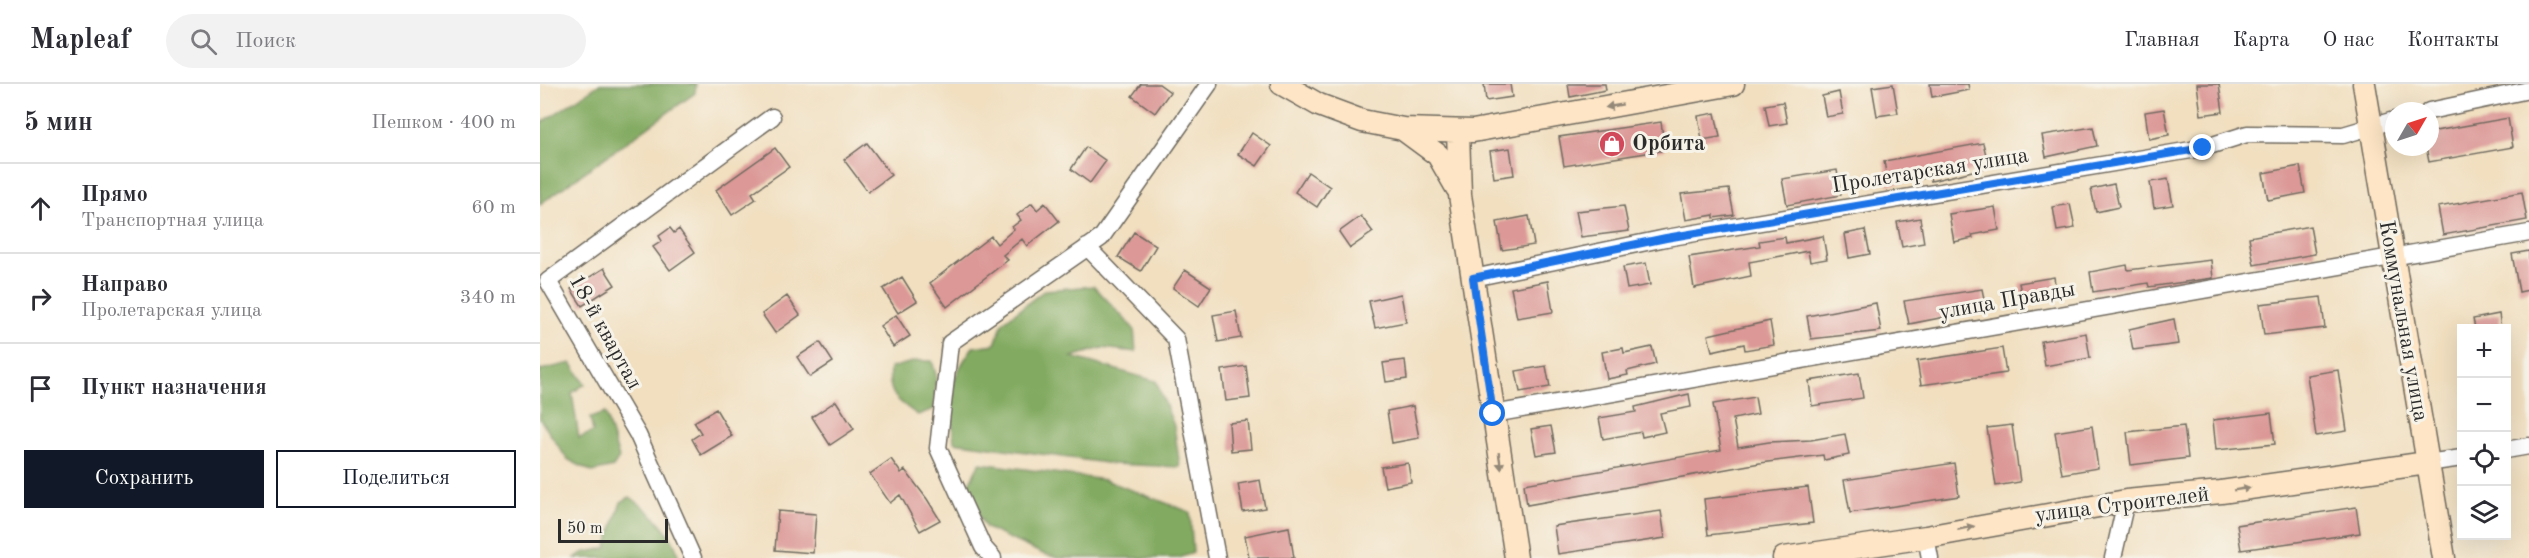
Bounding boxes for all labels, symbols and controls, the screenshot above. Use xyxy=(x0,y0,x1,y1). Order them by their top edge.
search box xyxy=(166,14,586,68)
icon: search xyxy=(187,25,220,58)
text: Mapleaf xyxy=(30,27,130,55)
text: Поиск xyxy=(235,30,296,52)
text: Главная xyxy=(2124,30,2200,51)
text: Карта xyxy=(2233,30,2290,51)
text: О нас xyxy=(2323,30,2374,51)
text: Контакты xyxy=(2407,30,2499,51)
one-way arrow xyxy=(1604,101,1623,110)
north arrow xyxy=(2385,102,2439,156)
text: 5 мин xyxy=(24,110,93,136)
text: Пешком · 400 m xyxy=(371,113,516,133)
shop icon: Орбита xyxy=(1597,129,1627,159)
place label: Орбита xyxy=(1632,133,1705,155)
route end xyxy=(2189,134,2215,160)
street label: Пролетарская улица xyxy=(1830,145,2030,197)
text: Прямо xyxy=(81,184,148,206)
icon: ahead xyxy=(24,192,57,225)
text: 60 m xyxy=(471,198,516,218)
text: Транспортная улица xyxy=(81,211,264,231)
street label: Коммунальная улица xyxy=(2374,219,2432,423)
street label: 18-й квартал xyxy=(564,271,646,393)
text: Направо xyxy=(81,274,168,296)
street label: улица Правды xyxy=(1937,278,2077,324)
icon: right xyxy=(24,282,57,315)
text: 340 m xyxy=(460,288,516,308)
text: Пролетарская улица xyxy=(81,301,262,321)
map controls xyxy=(2457,324,2511,540)
button: + xyxy=(2457,324,2511,378)
icon: arrive xyxy=(24,372,57,405)
text: Пункт назначения xyxy=(81,377,267,399)
button: − xyxy=(2457,378,2511,432)
route start xyxy=(1479,400,1505,426)
button: locate xyxy=(2457,432,2511,486)
button: Сохранить xyxy=(24,450,264,508)
button: Поделиться xyxy=(276,450,516,508)
one-way arrow xyxy=(1496,451,1505,470)
street label: улица Строителей xyxy=(2034,483,2210,527)
one-way arrow xyxy=(2233,485,2252,494)
button: layers xyxy=(2457,486,2511,540)
scale bar xyxy=(558,516,668,544)
text: 50 m xyxy=(567,521,603,537)
one-way arrow xyxy=(1957,523,1976,532)

